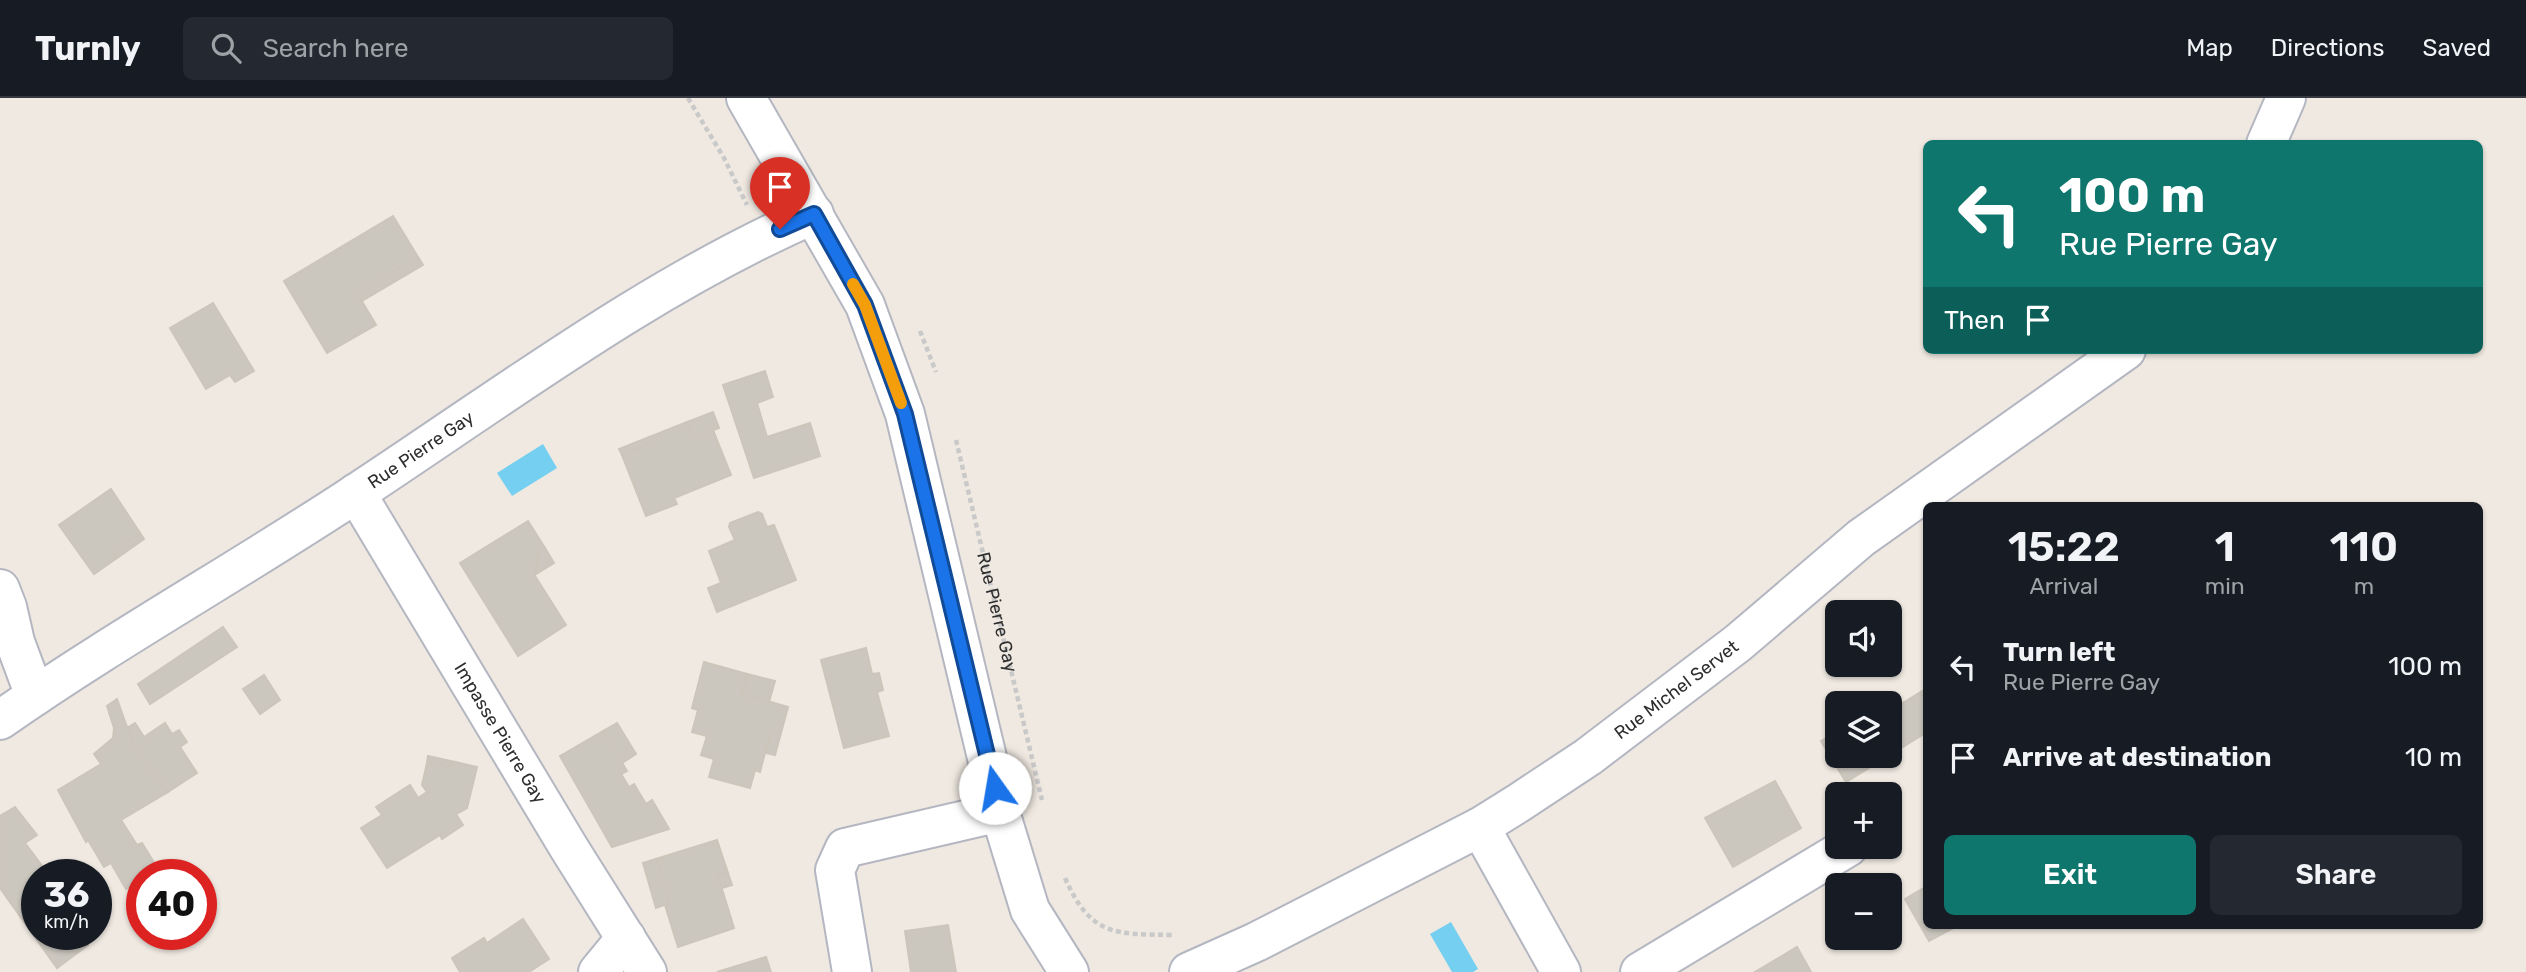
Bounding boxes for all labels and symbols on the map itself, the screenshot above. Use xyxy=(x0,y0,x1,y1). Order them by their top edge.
pin xyxy=(750,157,810,229)
street label: Rue Pierre Gay xyxy=(364,406,478,493)
street label: Rue Pierre Gay xyxy=(972,550,1022,675)
street label: Rue Michel Servet xyxy=(1610,636,1743,744)
street label: Impasse Pierre Gay xyxy=(449,659,551,808)
position arrow xyxy=(958,751,1032,825)
speed limit sign: 40 xyxy=(126,859,217,950)

